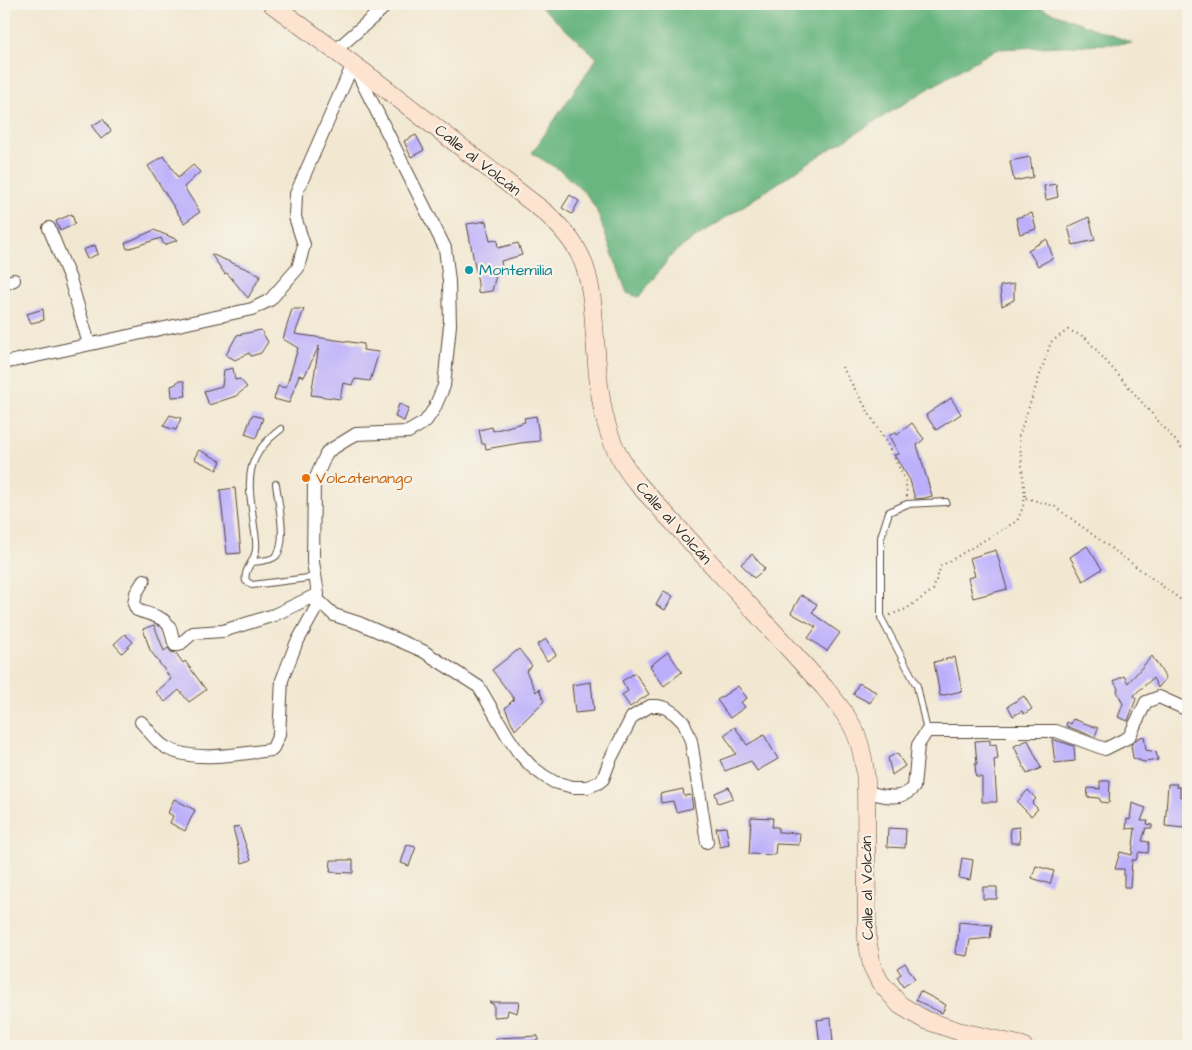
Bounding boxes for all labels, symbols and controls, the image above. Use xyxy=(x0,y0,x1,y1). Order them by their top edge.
street label: Calle al Volcán xyxy=(430,119,526,201)
place label: Montemilia xyxy=(479,259,552,281)
marker: Montemilia xyxy=(463,264,475,276)
place label: Volcatenango xyxy=(316,467,412,490)
marker: Volcatenango xyxy=(300,472,312,484)
street label: Calle al Volcán xyxy=(631,477,717,569)
street label: Calle al Volcán xyxy=(855,836,879,940)

